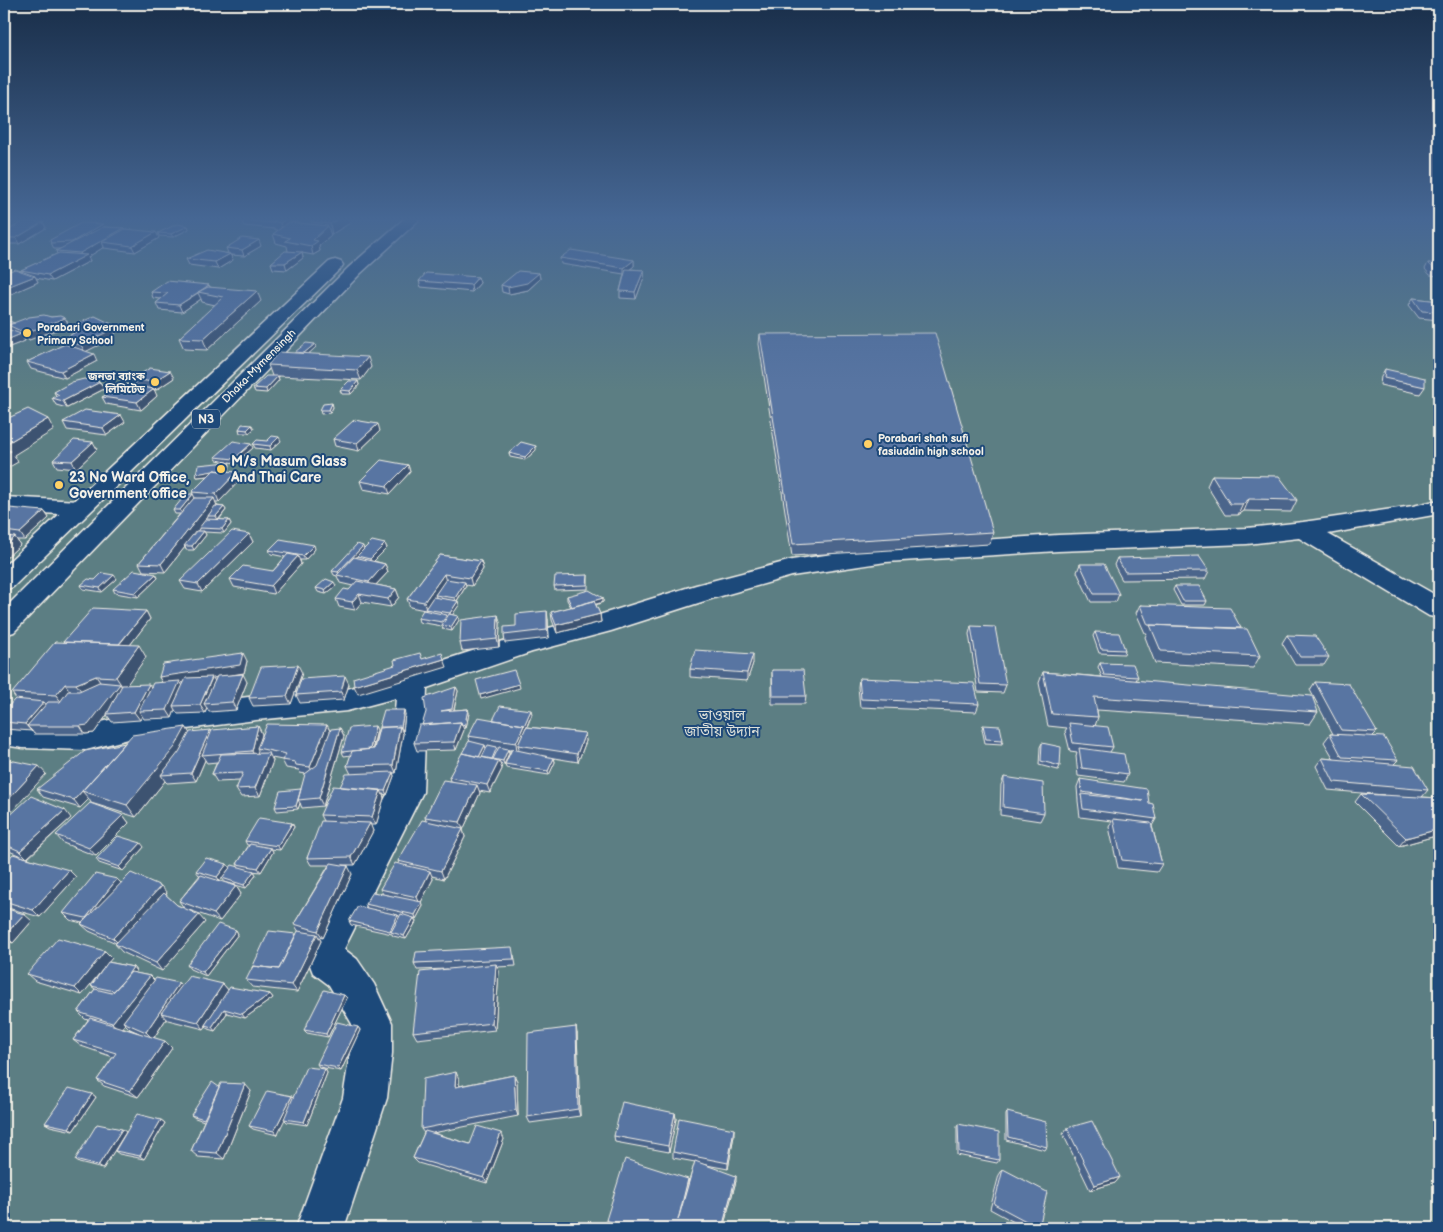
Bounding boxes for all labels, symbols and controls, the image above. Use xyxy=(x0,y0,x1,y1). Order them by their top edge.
place label: Porabari Government Primary School xyxy=(37,321,145,347)
street label: Dhaka-Mymensingh xyxy=(219,326,299,406)
marker: Porabari Government Primary School xyxy=(21,327,33,339)
place label: জনতা ব্যাংক লিমিটেড xyxy=(87,370,146,396)
marker: জনতা ব্যাংক লিমিটেড xyxy=(149,376,161,388)
road number: N3 xyxy=(192,409,220,428)
place label: Porabari shah sufi fasiuddin high school xyxy=(878,432,984,458)
marker: Porabari shah sufi fasiuddin high school xyxy=(862,438,874,450)
place label: M/s Masum Glass And Thai Care xyxy=(230,453,347,486)
marker: M/s Masum Glass And Thai Care xyxy=(215,463,227,475)
place label: 23 No Ward Office, Government office xyxy=(69,469,190,502)
marker: 23 No Ward Office, Government office xyxy=(53,479,65,491)
park label: ভাওয়াল জাতীয় উদ্যান xyxy=(683,707,760,740)

